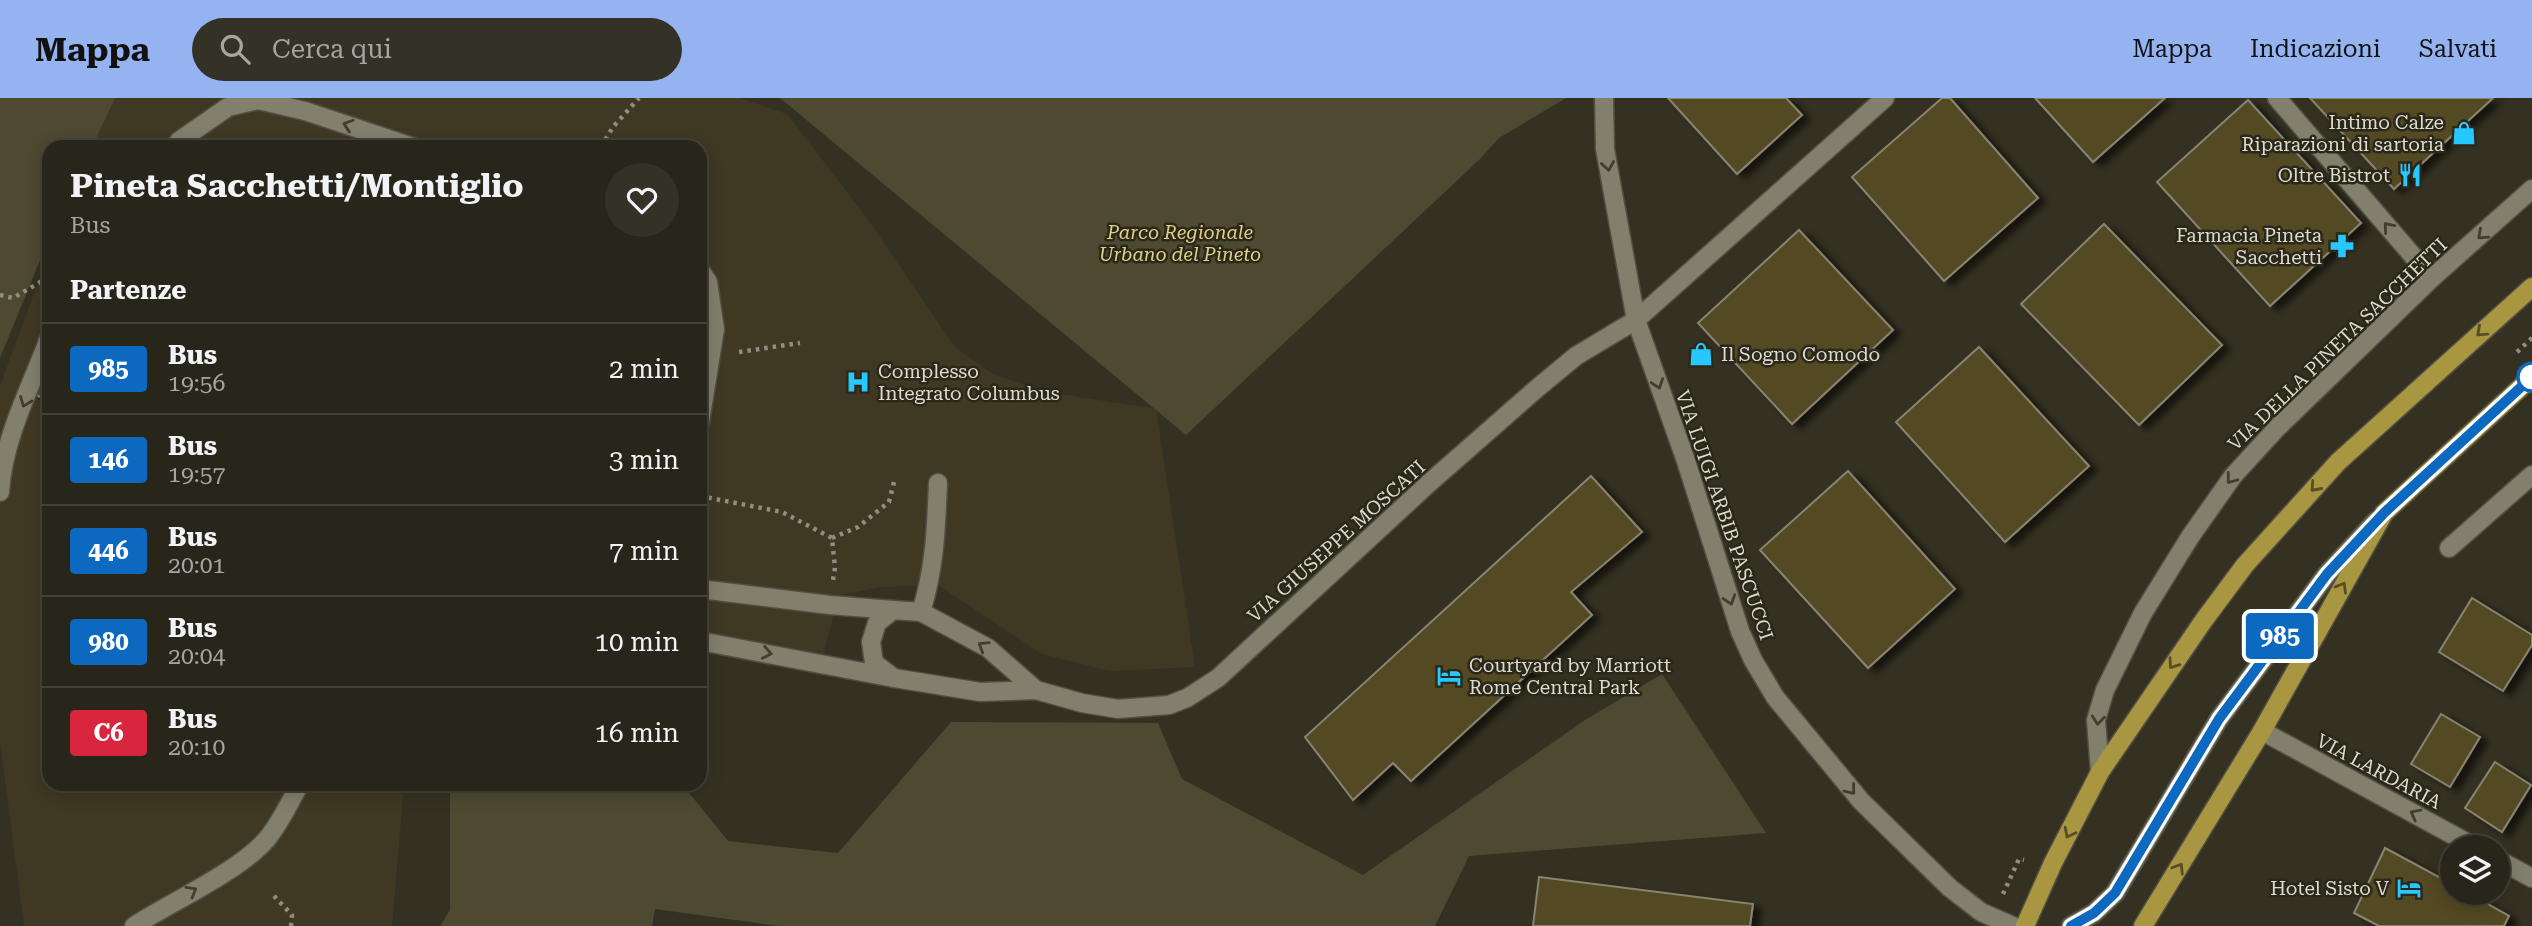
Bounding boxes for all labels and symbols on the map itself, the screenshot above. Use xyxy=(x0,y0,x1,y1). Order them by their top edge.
place label: Intimo Calze Riparazioni di sartoria xyxy=(2241,111,2445,156)
one-way arrow xyxy=(342,119,354,134)
shop icon: Intimo Calze Riparazioni di sartoria xyxy=(2450,119,2478,147)
one-way arrow xyxy=(1600,160,1615,172)
restaurant icon: Oltre Bistrot xyxy=(2396,161,2424,189)
place label: Oltre Bistrot xyxy=(2278,164,2390,187)
park label: Parco Regionale Urbano del Pineto xyxy=(1099,221,1261,266)
one-way arrow xyxy=(2384,222,2396,235)
place label: Farmacia Pineta Sacchetti xyxy=(2176,224,2323,269)
one-way arrow xyxy=(2477,226,2490,239)
pharmacy icon: Farmacia Pineta Sacchetti xyxy=(2328,232,2356,260)
street label: VIA DELLA PINETA SACCHETTI xyxy=(2223,233,2452,455)
one-way arrow xyxy=(2476,324,2489,336)
shop icon: Il Sogno Comodo xyxy=(1687,340,1715,368)
place label: Il Sogno Comodo xyxy=(1721,343,1880,366)
place label: Complesso Integrato Columbus xyxy=(878,360,1060,405)
unlabelled marker xyxy=(2517,362,2532,392)
hospital icon: Complesso Integrato Columbus xyxy=(844,368,872,396)
one-way arrow xyxy=(1650,377,1664,390)
street label: VIA LUIGI ARBIB PASCUCCI xyxy=(1671,387,1778,643)
one-way arrow xyxy=(19,395,33,408)
street label: VIA GIUSEPPE MOSCATI xyxy=(1243,455,1430,627)
one-way arrow xyxy=(2227,471,2240,484)
one-way arrow xyxy=(2310,479,2323,492)
one-way arrow xyxy=(2334,581,2347,594)
one-way arrow xyxy=(1721,594,1736,606)
line badge: 985 xyxy=(2240,613,2320,659)
one-way arrow xyxy=(978,642,991,655)
one-way arrow xyxy=(761,644,773,659)
place label: Courtyard by Marriott Rome Central Park xyxy=(1469,654,1671,699)
one-way arrow xyxy=(2168,657,2181,670)
hotel icon: Courtyard by Marriott Rome Central Park xyxy=(1435,662,1463,690)
one-way arrow xyxy=(2091,715,2106,726)
street label: VIA LARDARIA xyxy=(2312,729,2446,814)
one-way arrow xyxy=(1843,782,1856,794)
one-way arrow xyxy=(2410,809,2422,823)
one-way arrow xyxy=(2063,826,2077,838)
one-way arrow xyxy=(2170,863,2183,876)
hotel icon: Hotel Sisto V xyxy=(2395,874,2423,902)
place label: Hotel Sisto V xyxy=(2270,877,2390,900)
one-way arrow xyxy=(185,887,198,900)

